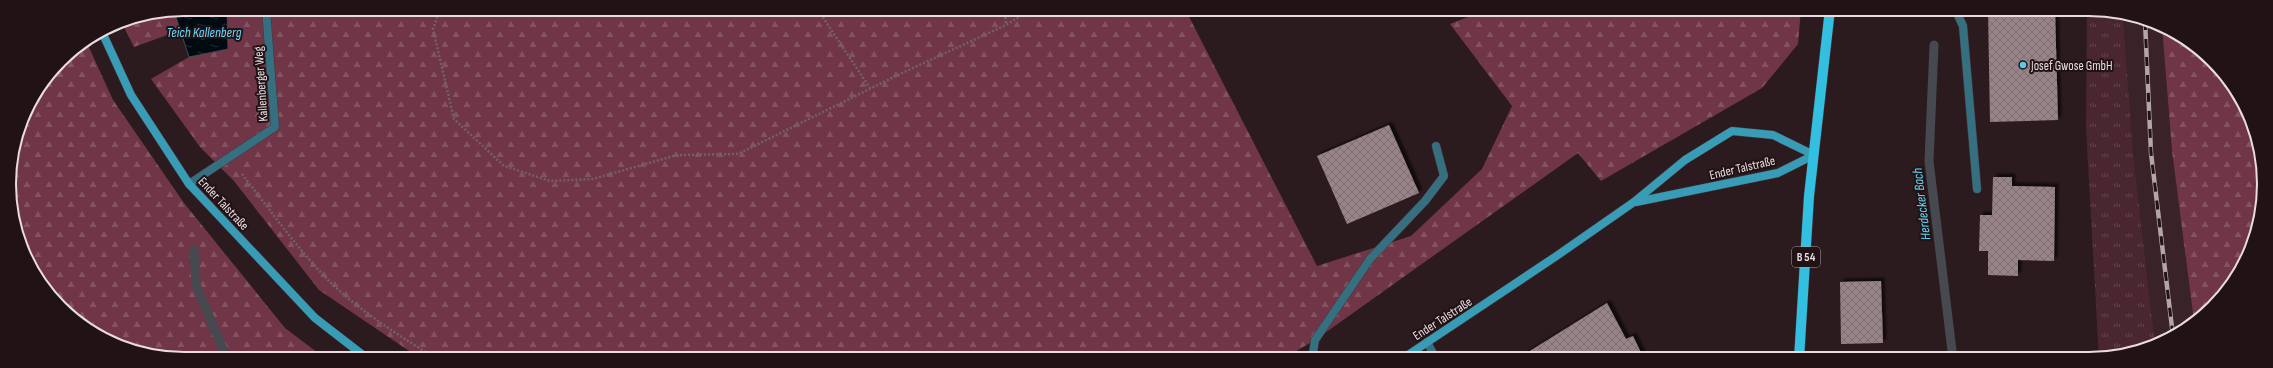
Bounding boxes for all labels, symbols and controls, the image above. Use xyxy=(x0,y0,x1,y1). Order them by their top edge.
water label: Teich Kallenberg xyxy=(167,24,242,41)
street label: Kallenberger Weg xyxy=(250,46,272,122)
place label: Josef Gwose GmbH xyxy=(2030,58,2113,74)
marker: Josef Gwose GmbH xyxy=(2018,60,2028,70)
street label: Ender Talstraße xyxy=(1708,153,1777,183)
water label: Herdecker Bach xyxy=(1909,167,1934,241)
street label: Ender Talstraße xyxy=(195,174,252,234)
road number: B 54 xyxy=(1792,247,1820,267)
street label: Ender Talstraße xyxy=(1410,294,1475,344)

